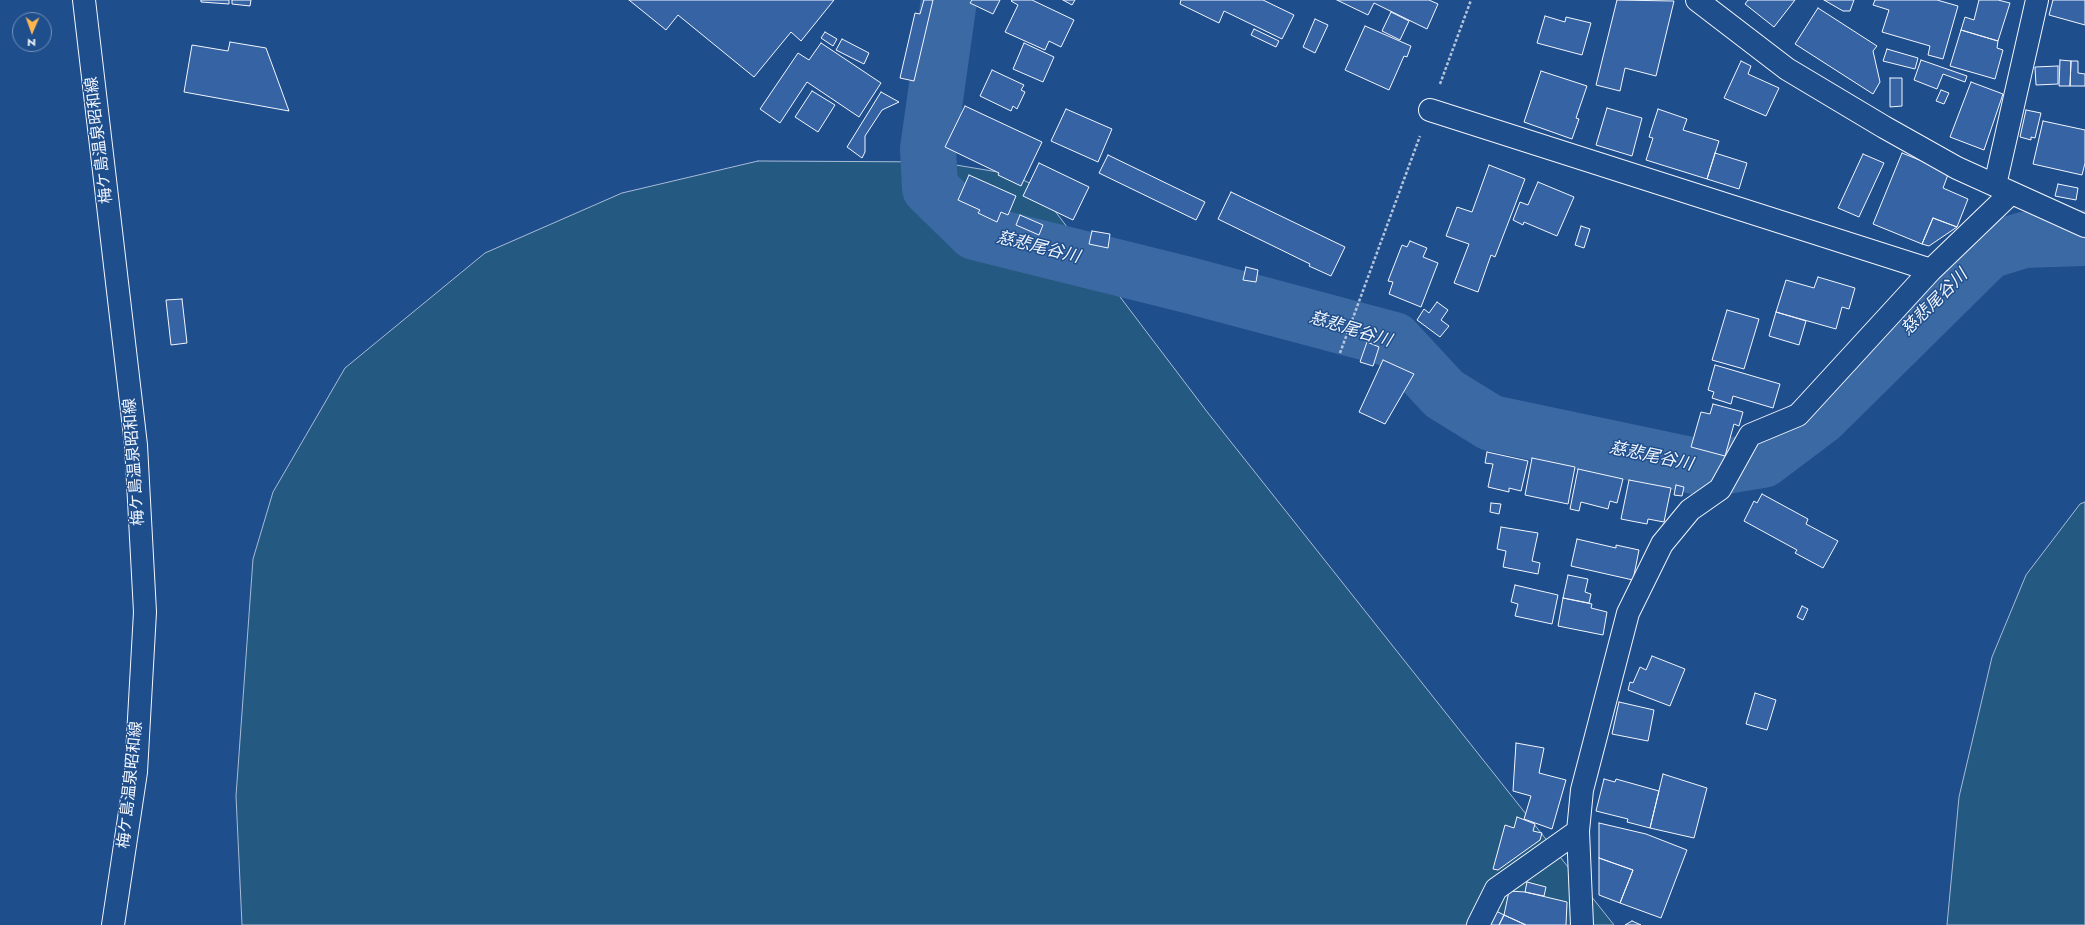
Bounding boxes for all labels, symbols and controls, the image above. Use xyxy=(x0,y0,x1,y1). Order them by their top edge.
north arrow xyxy=(12,12,52,52)
text: N xyxy=(27,35,36,51)
street label: 梅ケ島温泉昭和線 xyxy=(83,75,117,205)
water label: 慈悲尾谷川 xyxy=(994,228,1082,268)
water label: 慈悲尾谷川 xyxy=(1898,266,1972,340)
water label: 慈悲尾谷川 xyxy=(1306,308,1394,352)
street label: 梅ケ島温泉昭和線 xyxy=(121,397,149,527)
water label: 慈悲尾谷川 xyxy=(1607,438,1695,476)
street label: 梅ケ島温泉昭和線 xyxy=(115,720,147,850)

